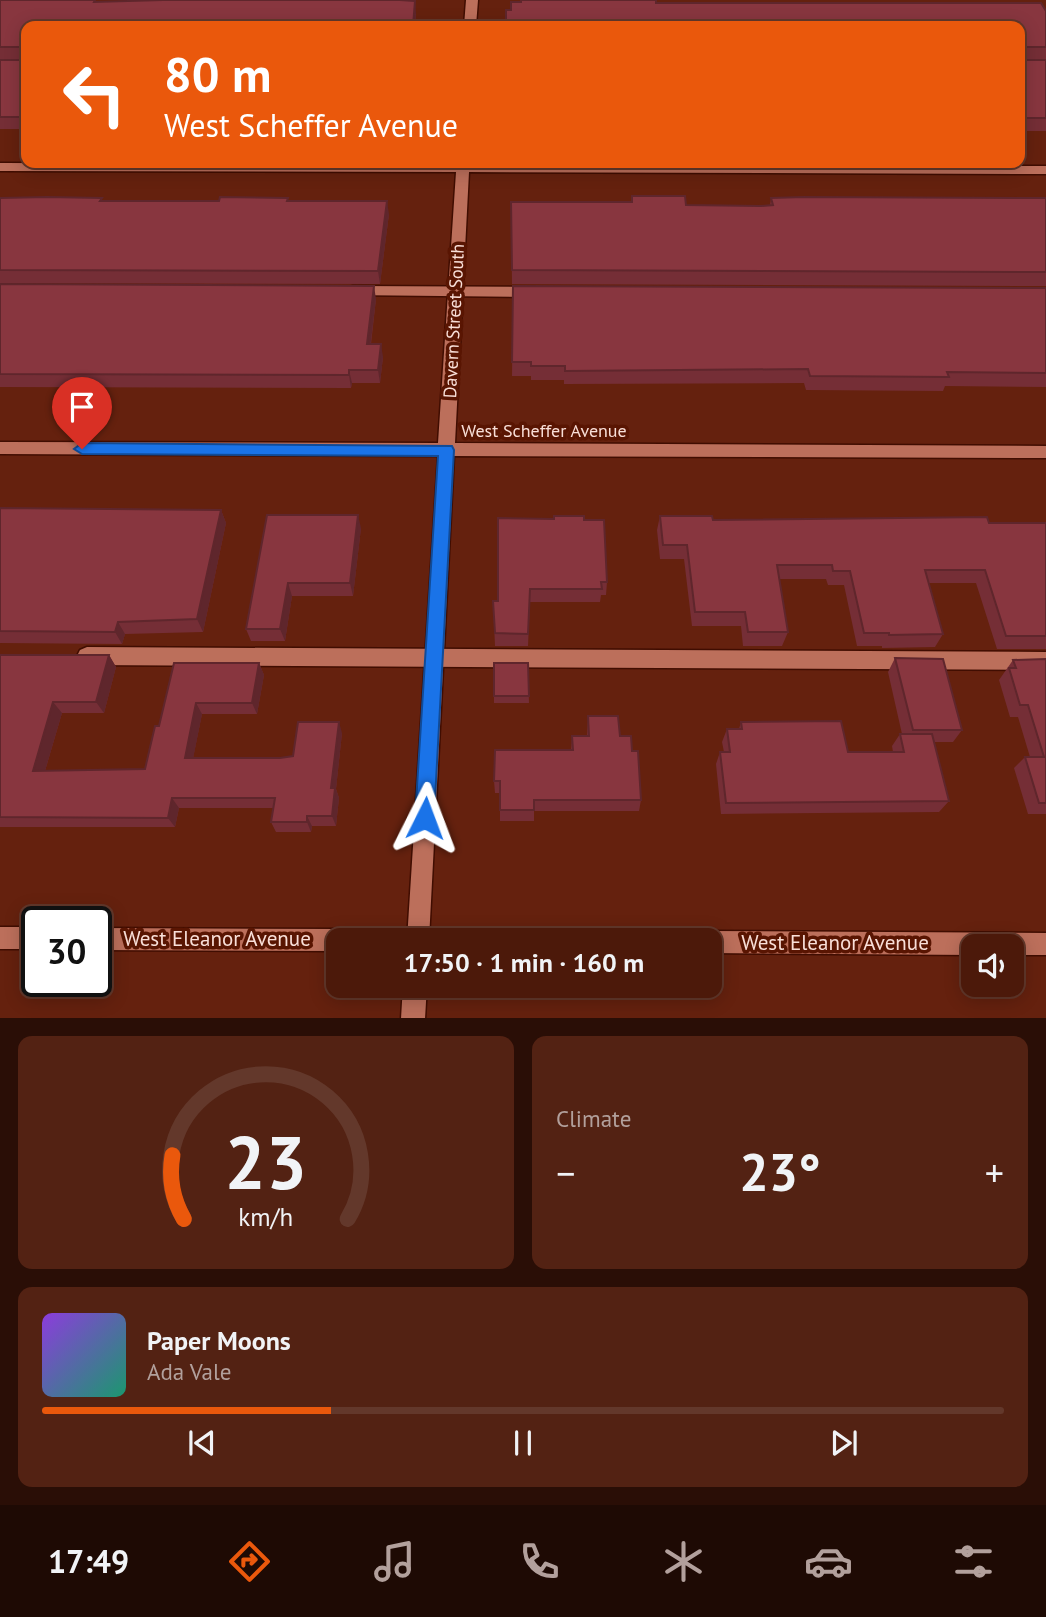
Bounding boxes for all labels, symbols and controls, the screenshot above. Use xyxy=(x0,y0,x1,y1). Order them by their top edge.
text: 80 m xyxy=(164,42,271,106)
icon: left xyxy=(49,49,140,140)
text: West Scheffer Avenue xyxy=(164,104,458,146)
street label: Davern Street South xyxy=(438,243,469,399)
pin xyxy=(52,377,112,449)
icon: arrive xyxy=(63,388,101,426)
street label: West Scheffer Avenue xyxy=(461,419,627,442)
position arrow xyxy=(388,781,462,855)
speed limit sign: 30 xyxy=(21,906,112,997)
street label: West Eleanor Avenue xyxy=(123,925,311,952)
street label: West Eleanor Avenue xyxy=(741,929,929,956)
map controls xyxy=(961,934,1024,997)
button: sound xyxy=(961,934,1024,997)
text: 17:50 · 1 min · 160 m xyxy=(404,946,644,979)
text: Climate xyxy=(556,1104,631,1133)
text: 23 xyxy=(225,1115,307,1209)
text: 23° xyxy=(739,1138,821,1205)
text: − xyxy=(556,1148,575,1197)
text: + xyxy=(985,1148,1004,1197)
text: km/h xyxy=(239,1200,293,1232)
text: Paper Moons xyxy=(147,1324,291,1357)
text: Ada Vale xyxy=(147,1357,231,1386)
icon: previous xyxy=(183,1424,221,1462)
icon: pause xyxy=(504,1424,542,1462)
icon: next xyxy=(825,1424,863,1462)
icon: directions xyxy=(225,1537,274,1586)
icon: music xyxy=(370,1537,419,1586)
icon: phone xyxy=(515,1537,564,1586)
icon: climate xyxy=(659,1537,708,1586)
icon: car xyxy=(804,1537,853,1586)
icon: filters xyxy=(949,1537,998,1586)
text: 17:49 xyxy=(48,1540,129,1582)

